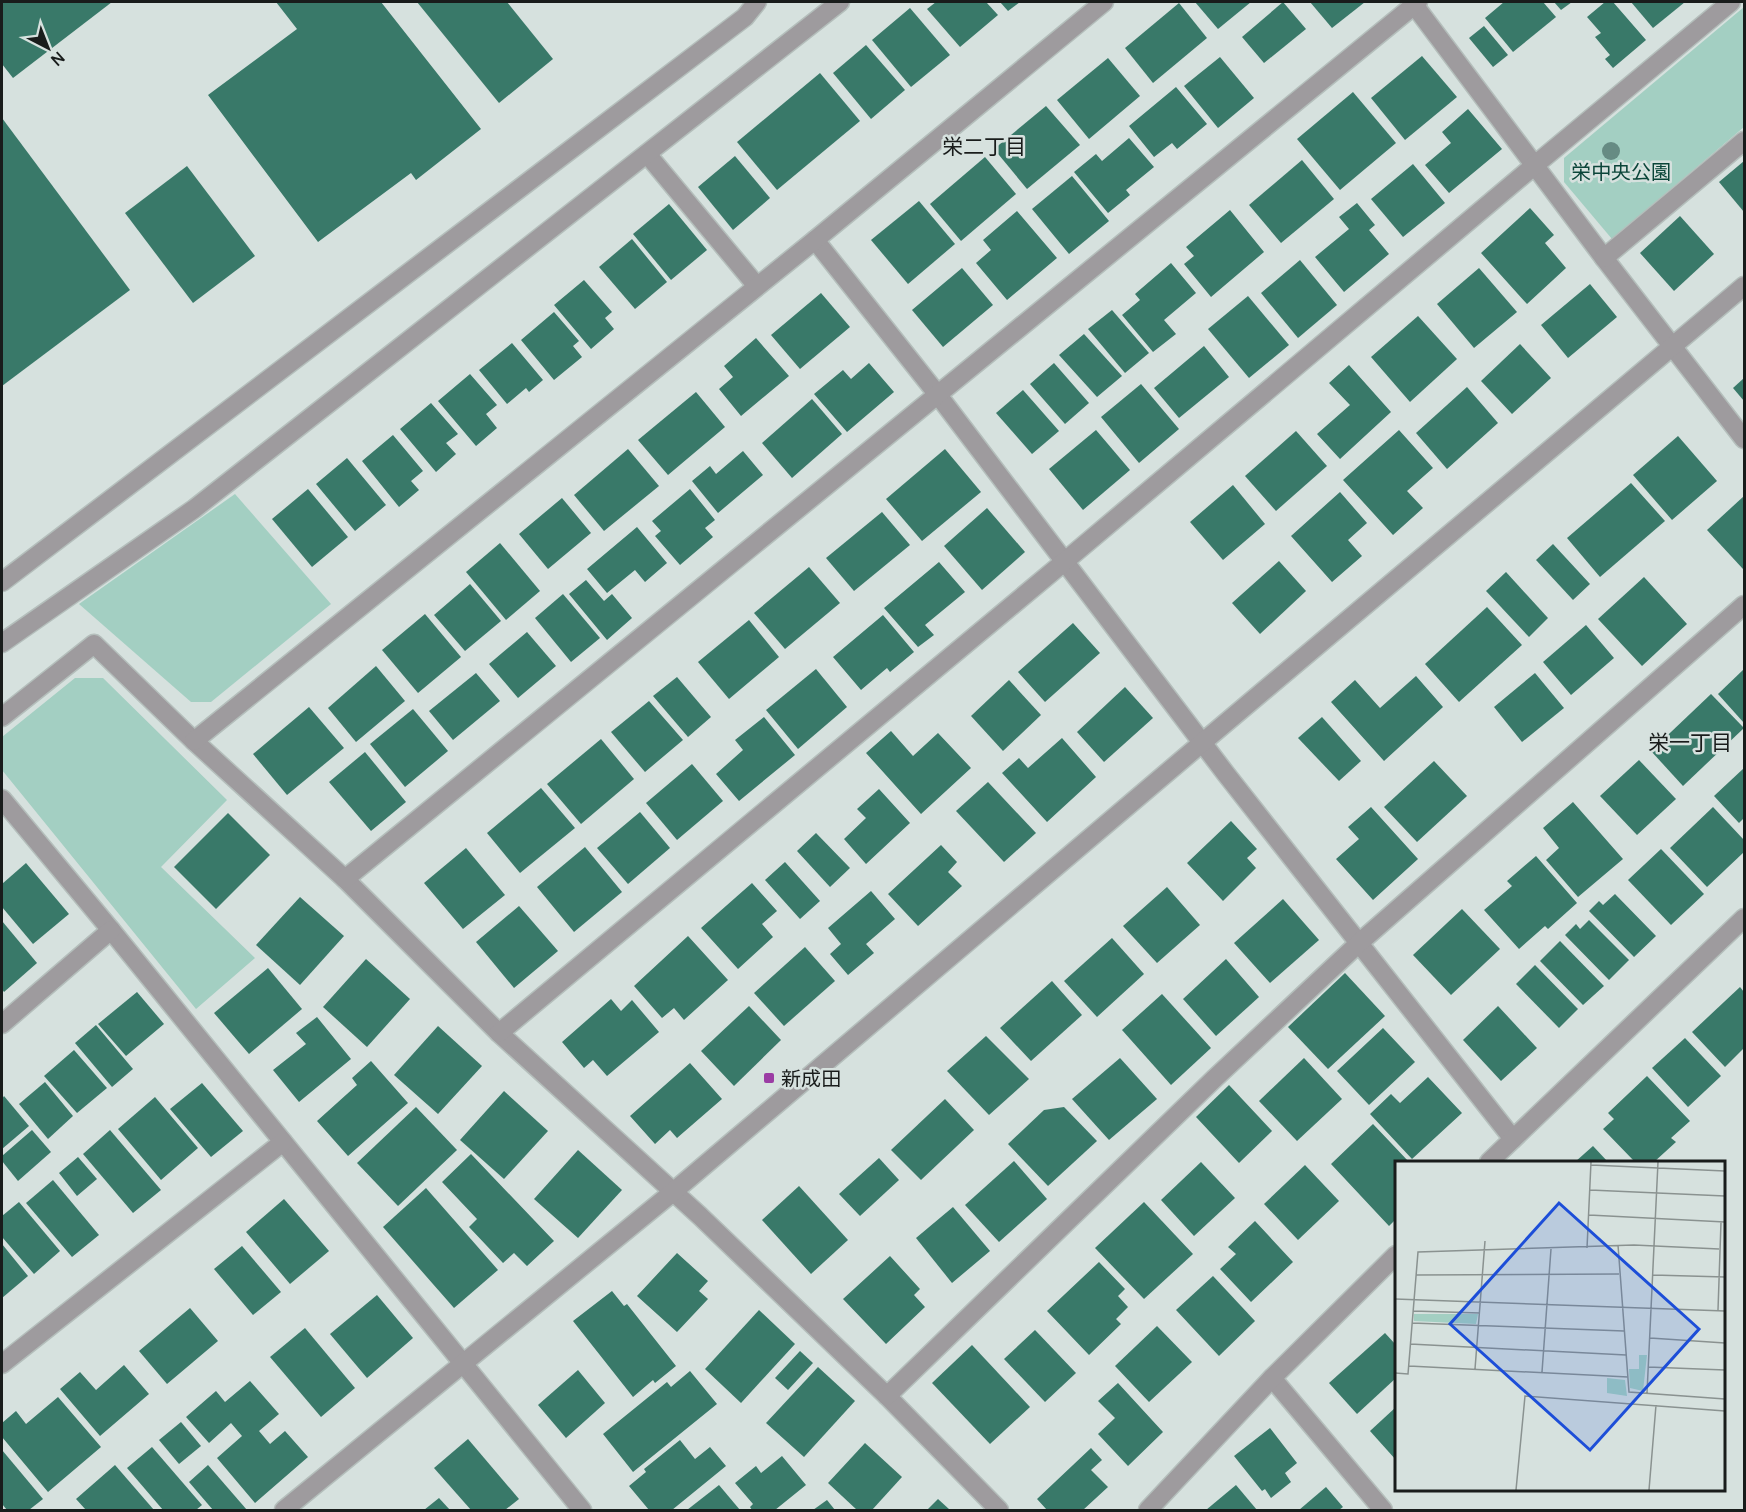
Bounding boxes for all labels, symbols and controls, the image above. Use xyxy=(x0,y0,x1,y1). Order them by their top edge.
north arrow xyxy=(18,18,78,78)
text: N xyxy=(46,47,70,71)
district label: 栄二丁目 xyxy=(942,132,1026,160)
park label: 栄中央公園 xyxy=(1571,158,1671,185)
district label: 栄一丁目 xyxy=(1648,728,1732,756)
place label: 新成田 xyxy=(781,1065,841,1092)
marker: 新成田 xyxy=(762,1071,776,1085)
inset map xyxy=(1395,1161,1725,1491)

